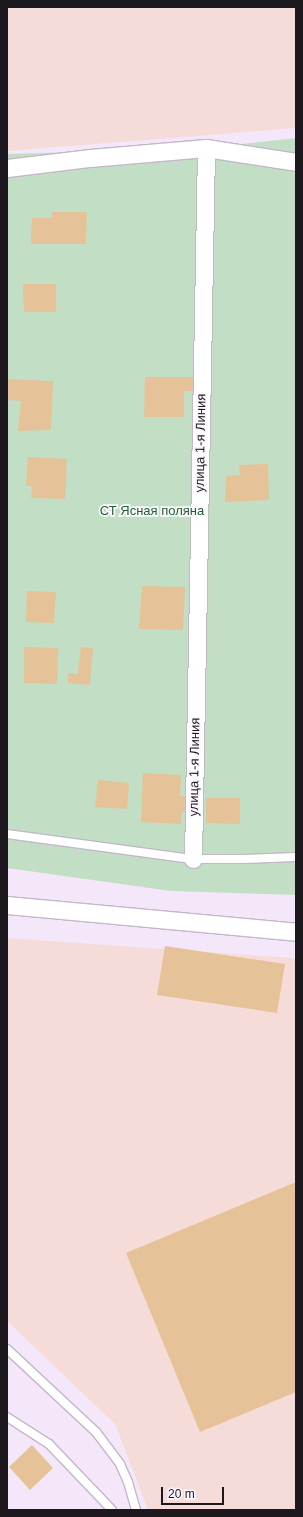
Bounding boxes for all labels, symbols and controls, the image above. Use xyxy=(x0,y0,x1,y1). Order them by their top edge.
street label: улица 1-я Линия xyxy=(192,393,210,493)
park label: СТ Ясная поляна xyxy=(100,503,204,519)
street label: улица 1-я Линия xyxy=(186,717,204,817)
scale bar xyxy=(163,1479,226,1505)
text: 20 m xyxy=(168,1487,195,1501)

